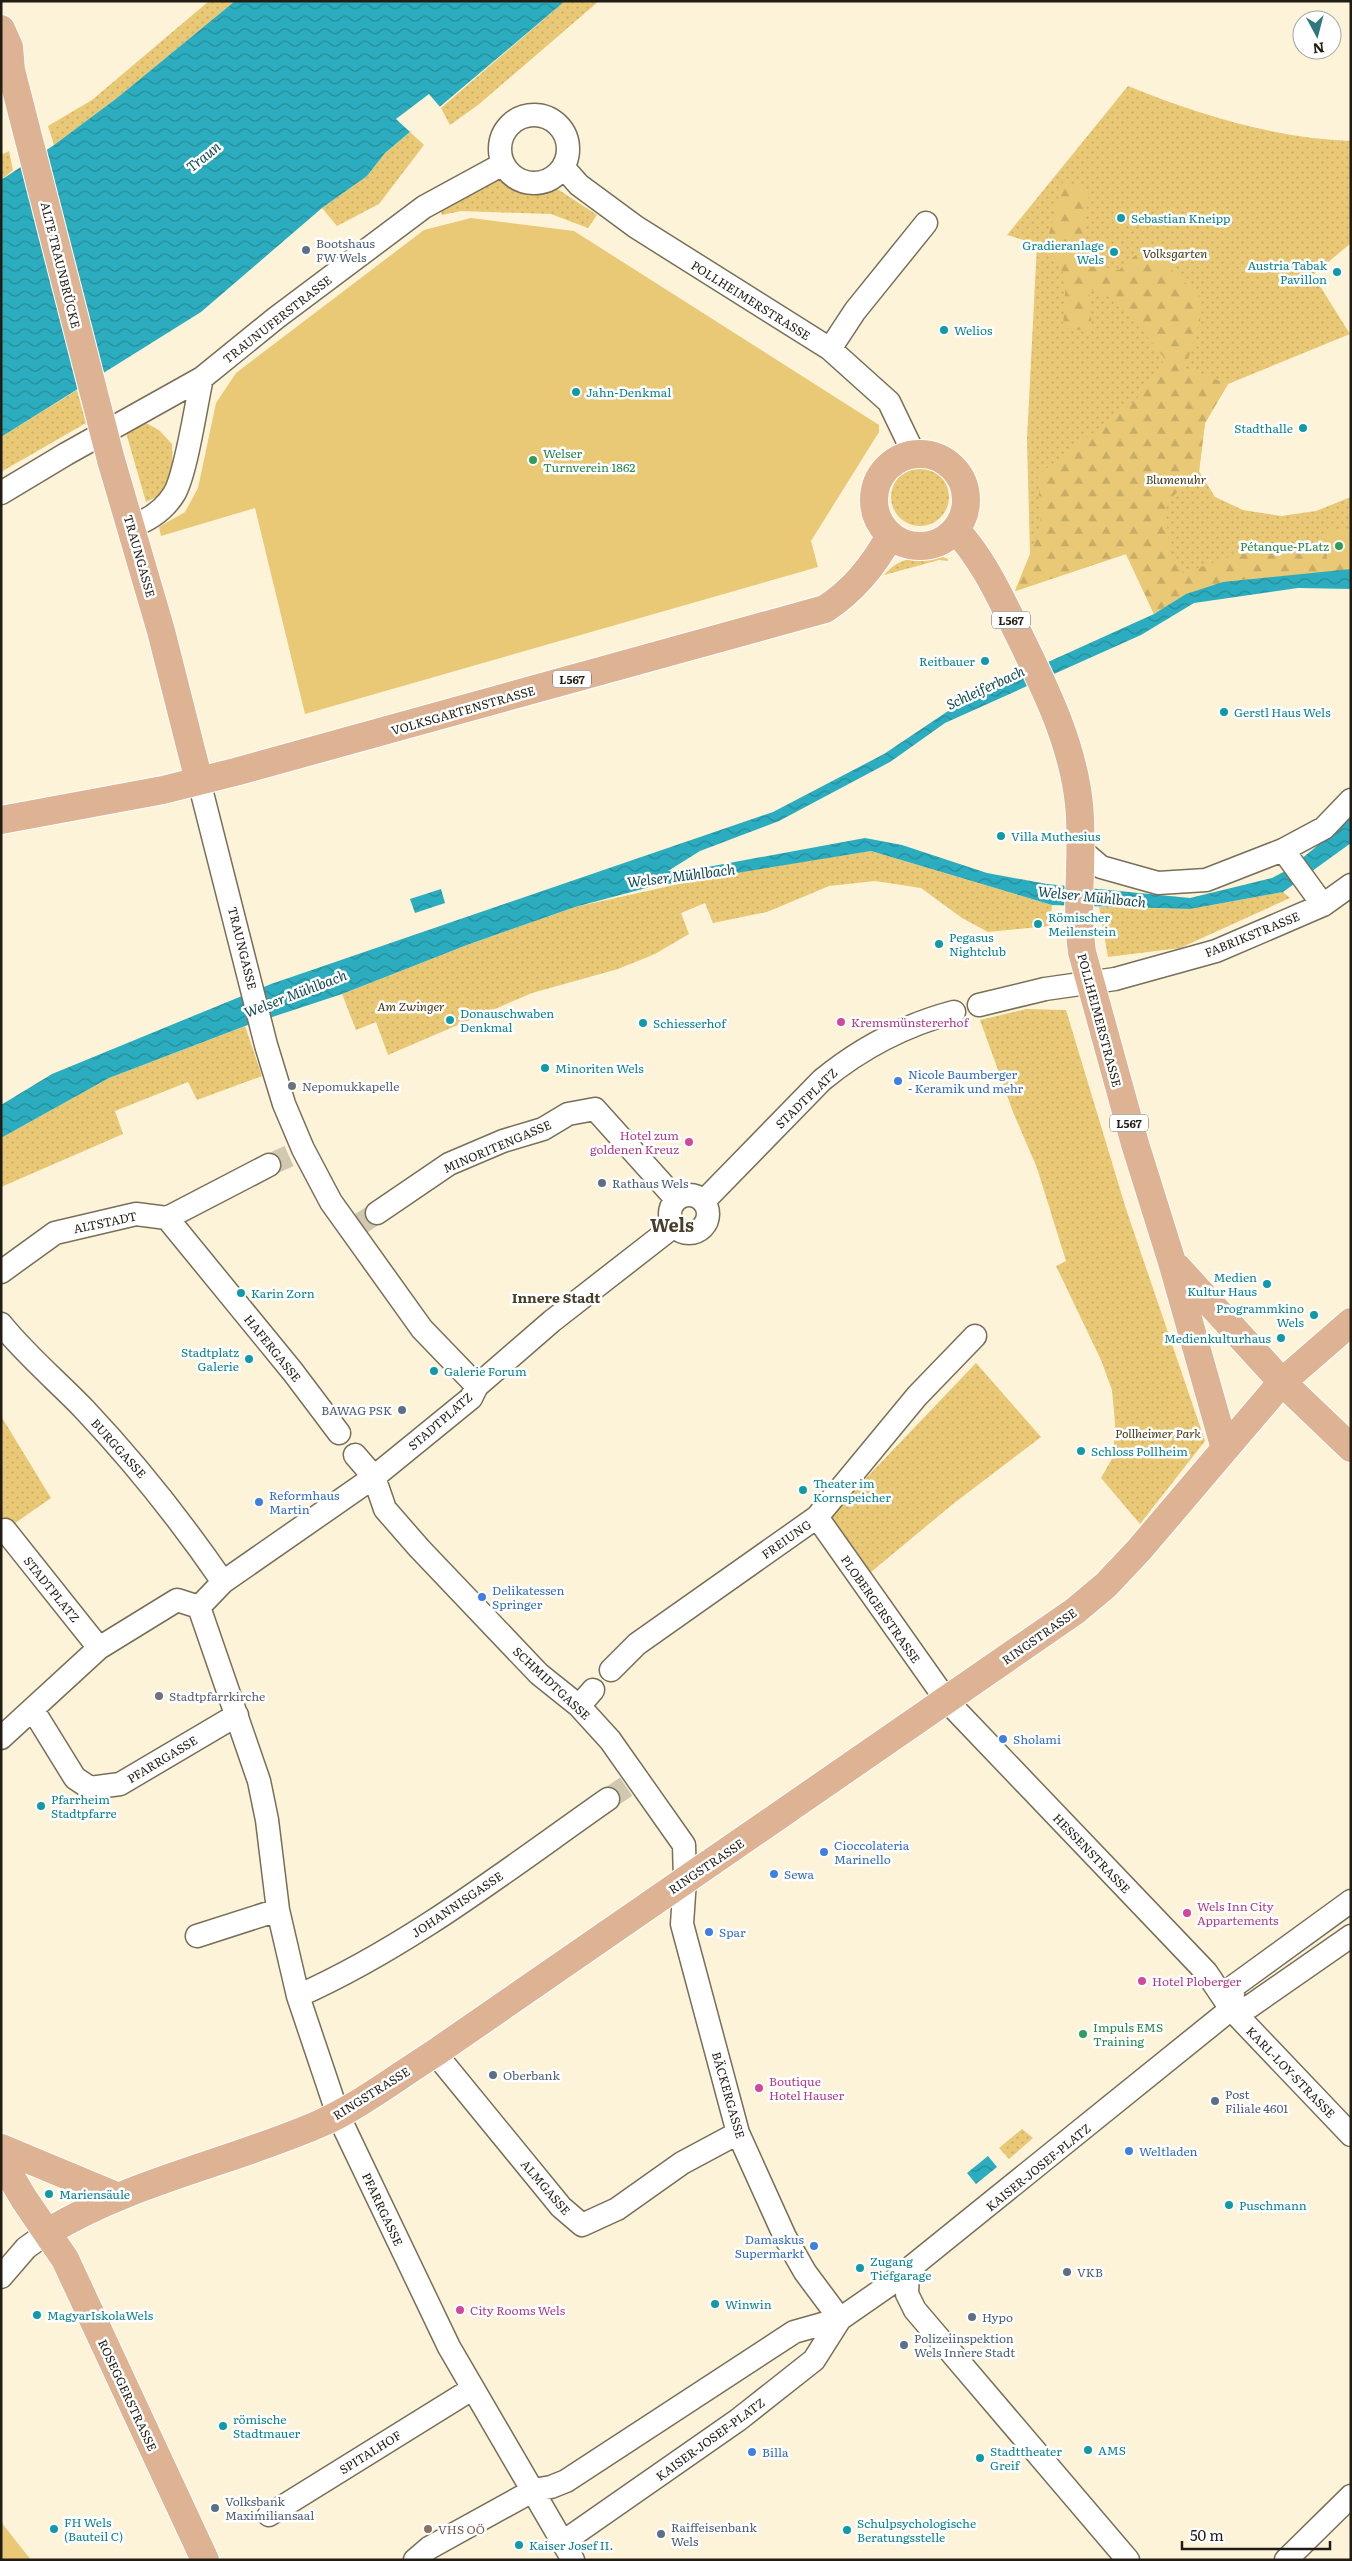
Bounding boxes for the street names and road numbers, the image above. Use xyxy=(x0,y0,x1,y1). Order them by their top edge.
street label: ALTE TRAUNBRÜCKE xyxy=(37,200,86,331)
street label: POLLHEIMERSTRASSE xyxy=(688,256,815,344)
street label: TRAUNUFERSTRASSE xyxy=(219,270,336,367)
street label: TRAUNGASSE xyxy=(120,513,160,600)
road number: L567 xyxy=(992,612,1030,628)
road number: L567 xyxy=(553,671,591,688)
street label: VOLKSGARTENSTRASSE xyxy=(389,681,537,739)
street label: TRAUNGASSE xyxy=(224,905,262,992)
street label: FABRIKSTRASSE xyxy=(1202,907,1303,961)
street label: POLLHEIMERSTRASSE xyxy=(1073,951,1127,1089)
street label: STADTPLATZ xyxy=(771,1064,841,1132)
road number: L567 xyxy=(1110,1114,1148,1132)
street label: MINORITENGASSE xyxy=(440,1115,554,1177)
street label: ALTSTADT xyxy=(71,1206,139,1238)
street label: HAFERGASSE xyxy=(240,1310,306,1386)
street label: STADTPLATZ xyxy=(404,1388,476,1454)
street label: BURGGASSE xyxy=(87,1414,151,1482)
street label: FREIUNG xyxy=(757,1515,815,1563)
street label: PLOBERGERSTRASSE xyxy=(837,1551,925,1667)
street label: STADTPLATZ xyxy=(20,1552,84,1626)
street label: RINGSTRASSE xyxy=(998,1603,1080,1669)
street label: SCHMIDTGASSE xyxy=(509,1642,595,1724)
street label: PFARRGASSE xyxy=(123,1731,201,1787)
street label: HESSENSTRASSE xyxy=(1049,1809,1135,1897)
street label: RINGSTRASSE xyxy=(665,1834,748,1898)
street label: JOHANNISGASSE xyxy=(408,1867,507,1941)
street label: KARL-LOY-STRASSE xyxy=(1242,2022,1340,2122)
street label: BÄCKERGASSE xyxy=(708,2049,750,2141)
street label: RINGSTRASSE xyxy=(329,2062,413,2124)
street label: KAISER-JOSEF-PLATZ xyxy=(982,2119,1094,2215)
street label: ALMGASSE xyxy=(517,2155,575,2219)
street label: PFARRGASSE xyxy=(358,2169,408,2249)
street label: ROSEGGERSTRASSE xyxy=(94,2336,162,2454)
street label: KAISER-JOSEF-PLATZ xyxy=(652,2393,768,2485)
street label: SPITALHOF xyxy=(336,2426,404,2478)

